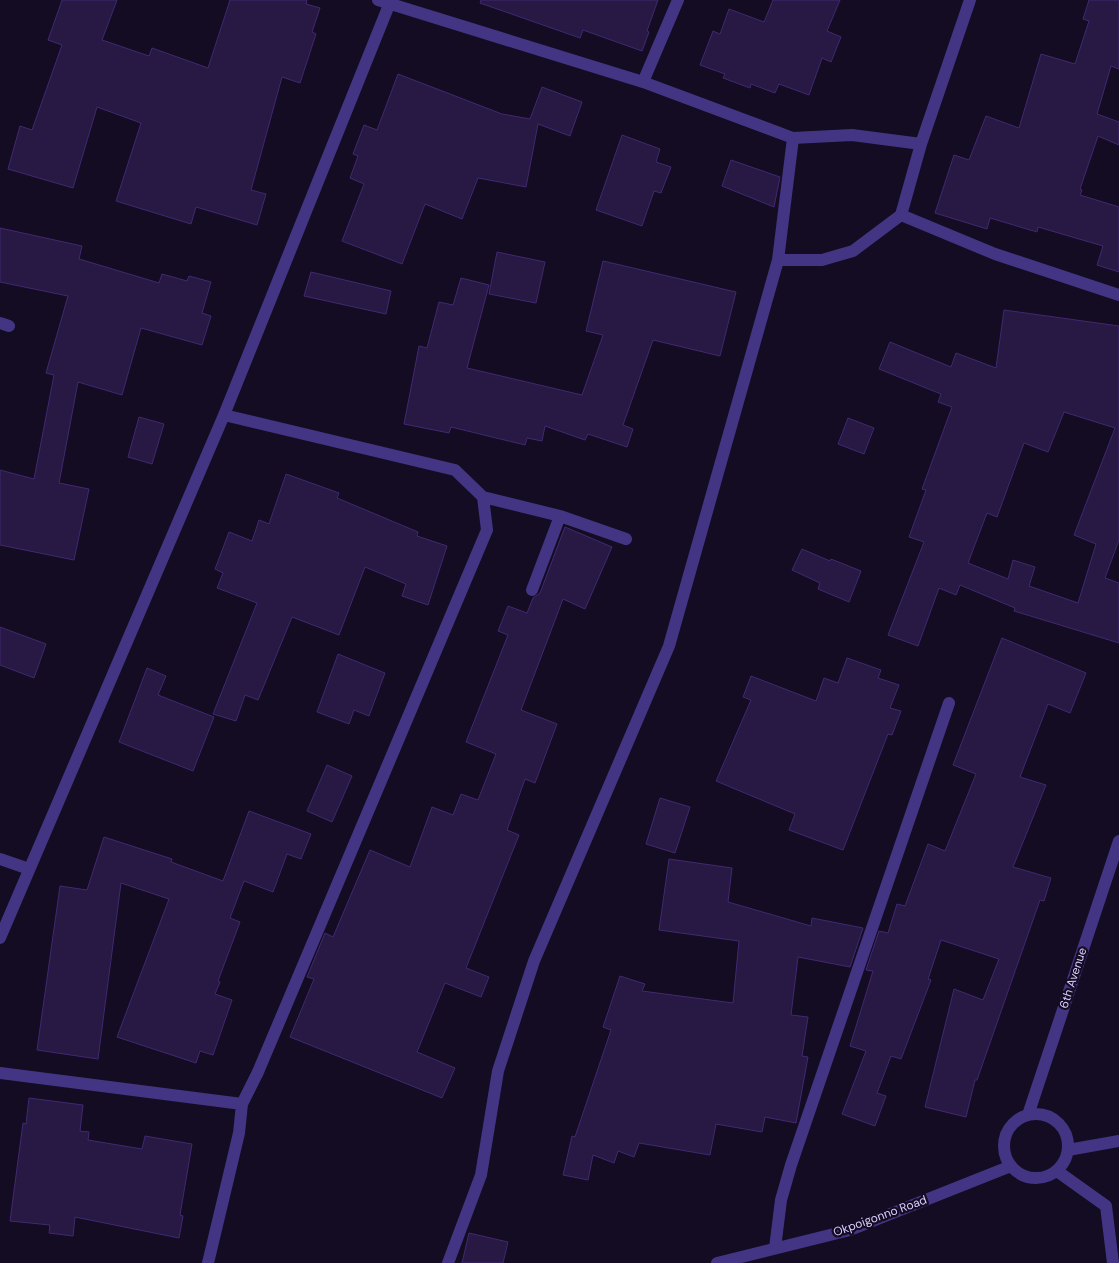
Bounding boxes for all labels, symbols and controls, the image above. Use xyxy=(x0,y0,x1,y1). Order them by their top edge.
street label: 6th Avenue xyxy=(1056,945,1090,1010)
street label: Okpoigonno Road xyxy=(831,1192,929,1240)

